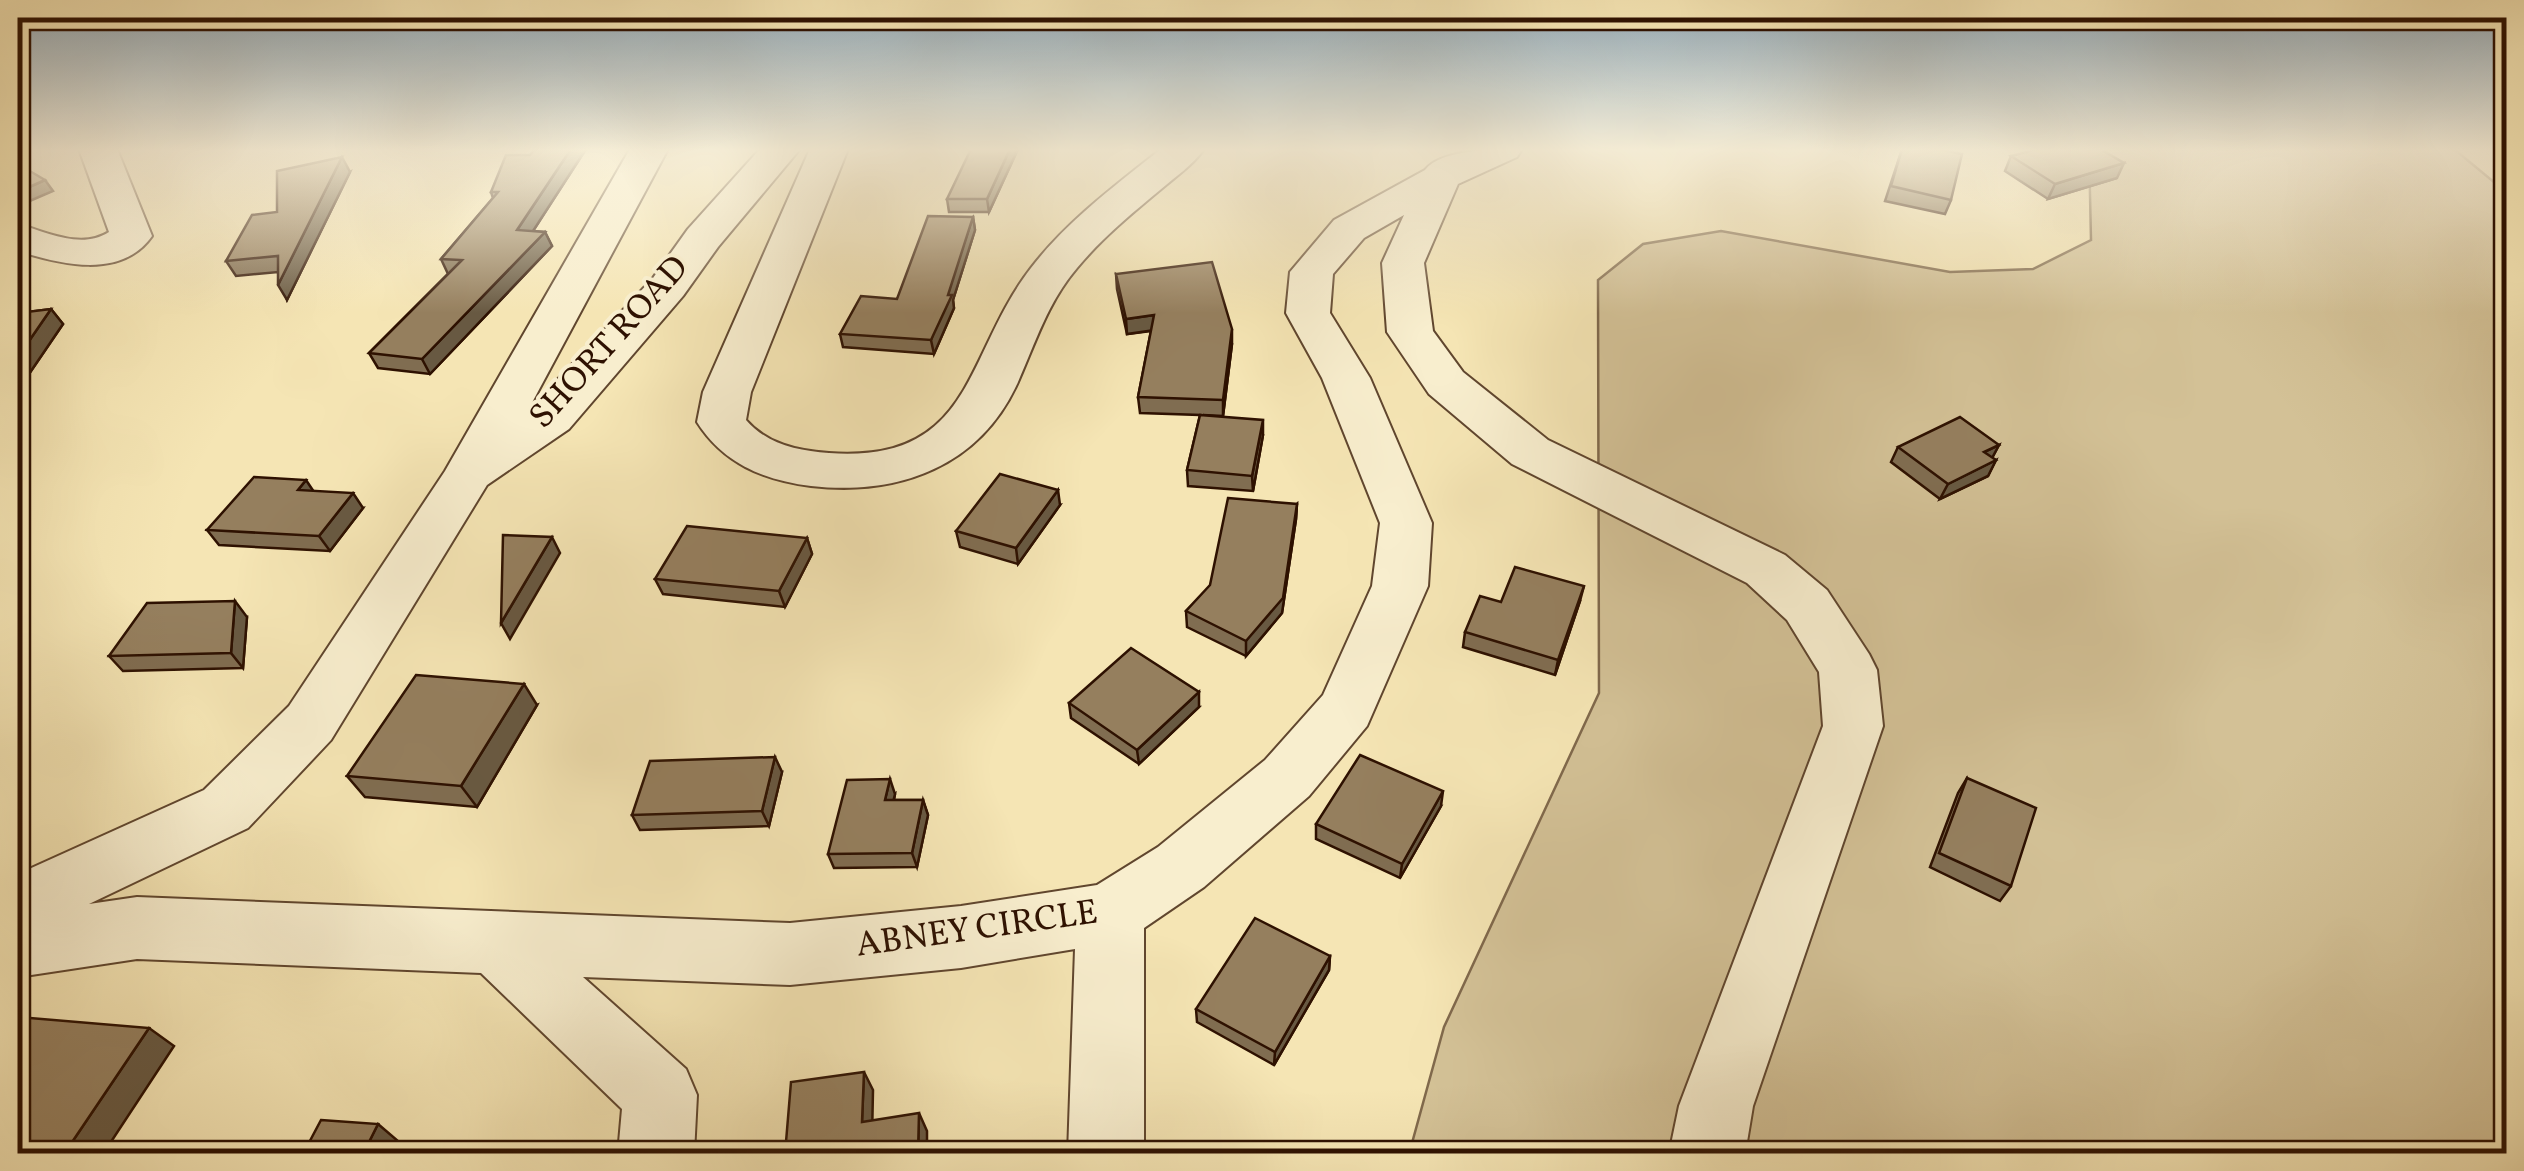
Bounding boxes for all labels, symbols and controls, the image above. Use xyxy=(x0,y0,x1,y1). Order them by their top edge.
street label: SHORT ROAD xyxy=(519,246,701,440)
street label: ABNEY CIRCLE xyxy=(853,889,1101,971)

